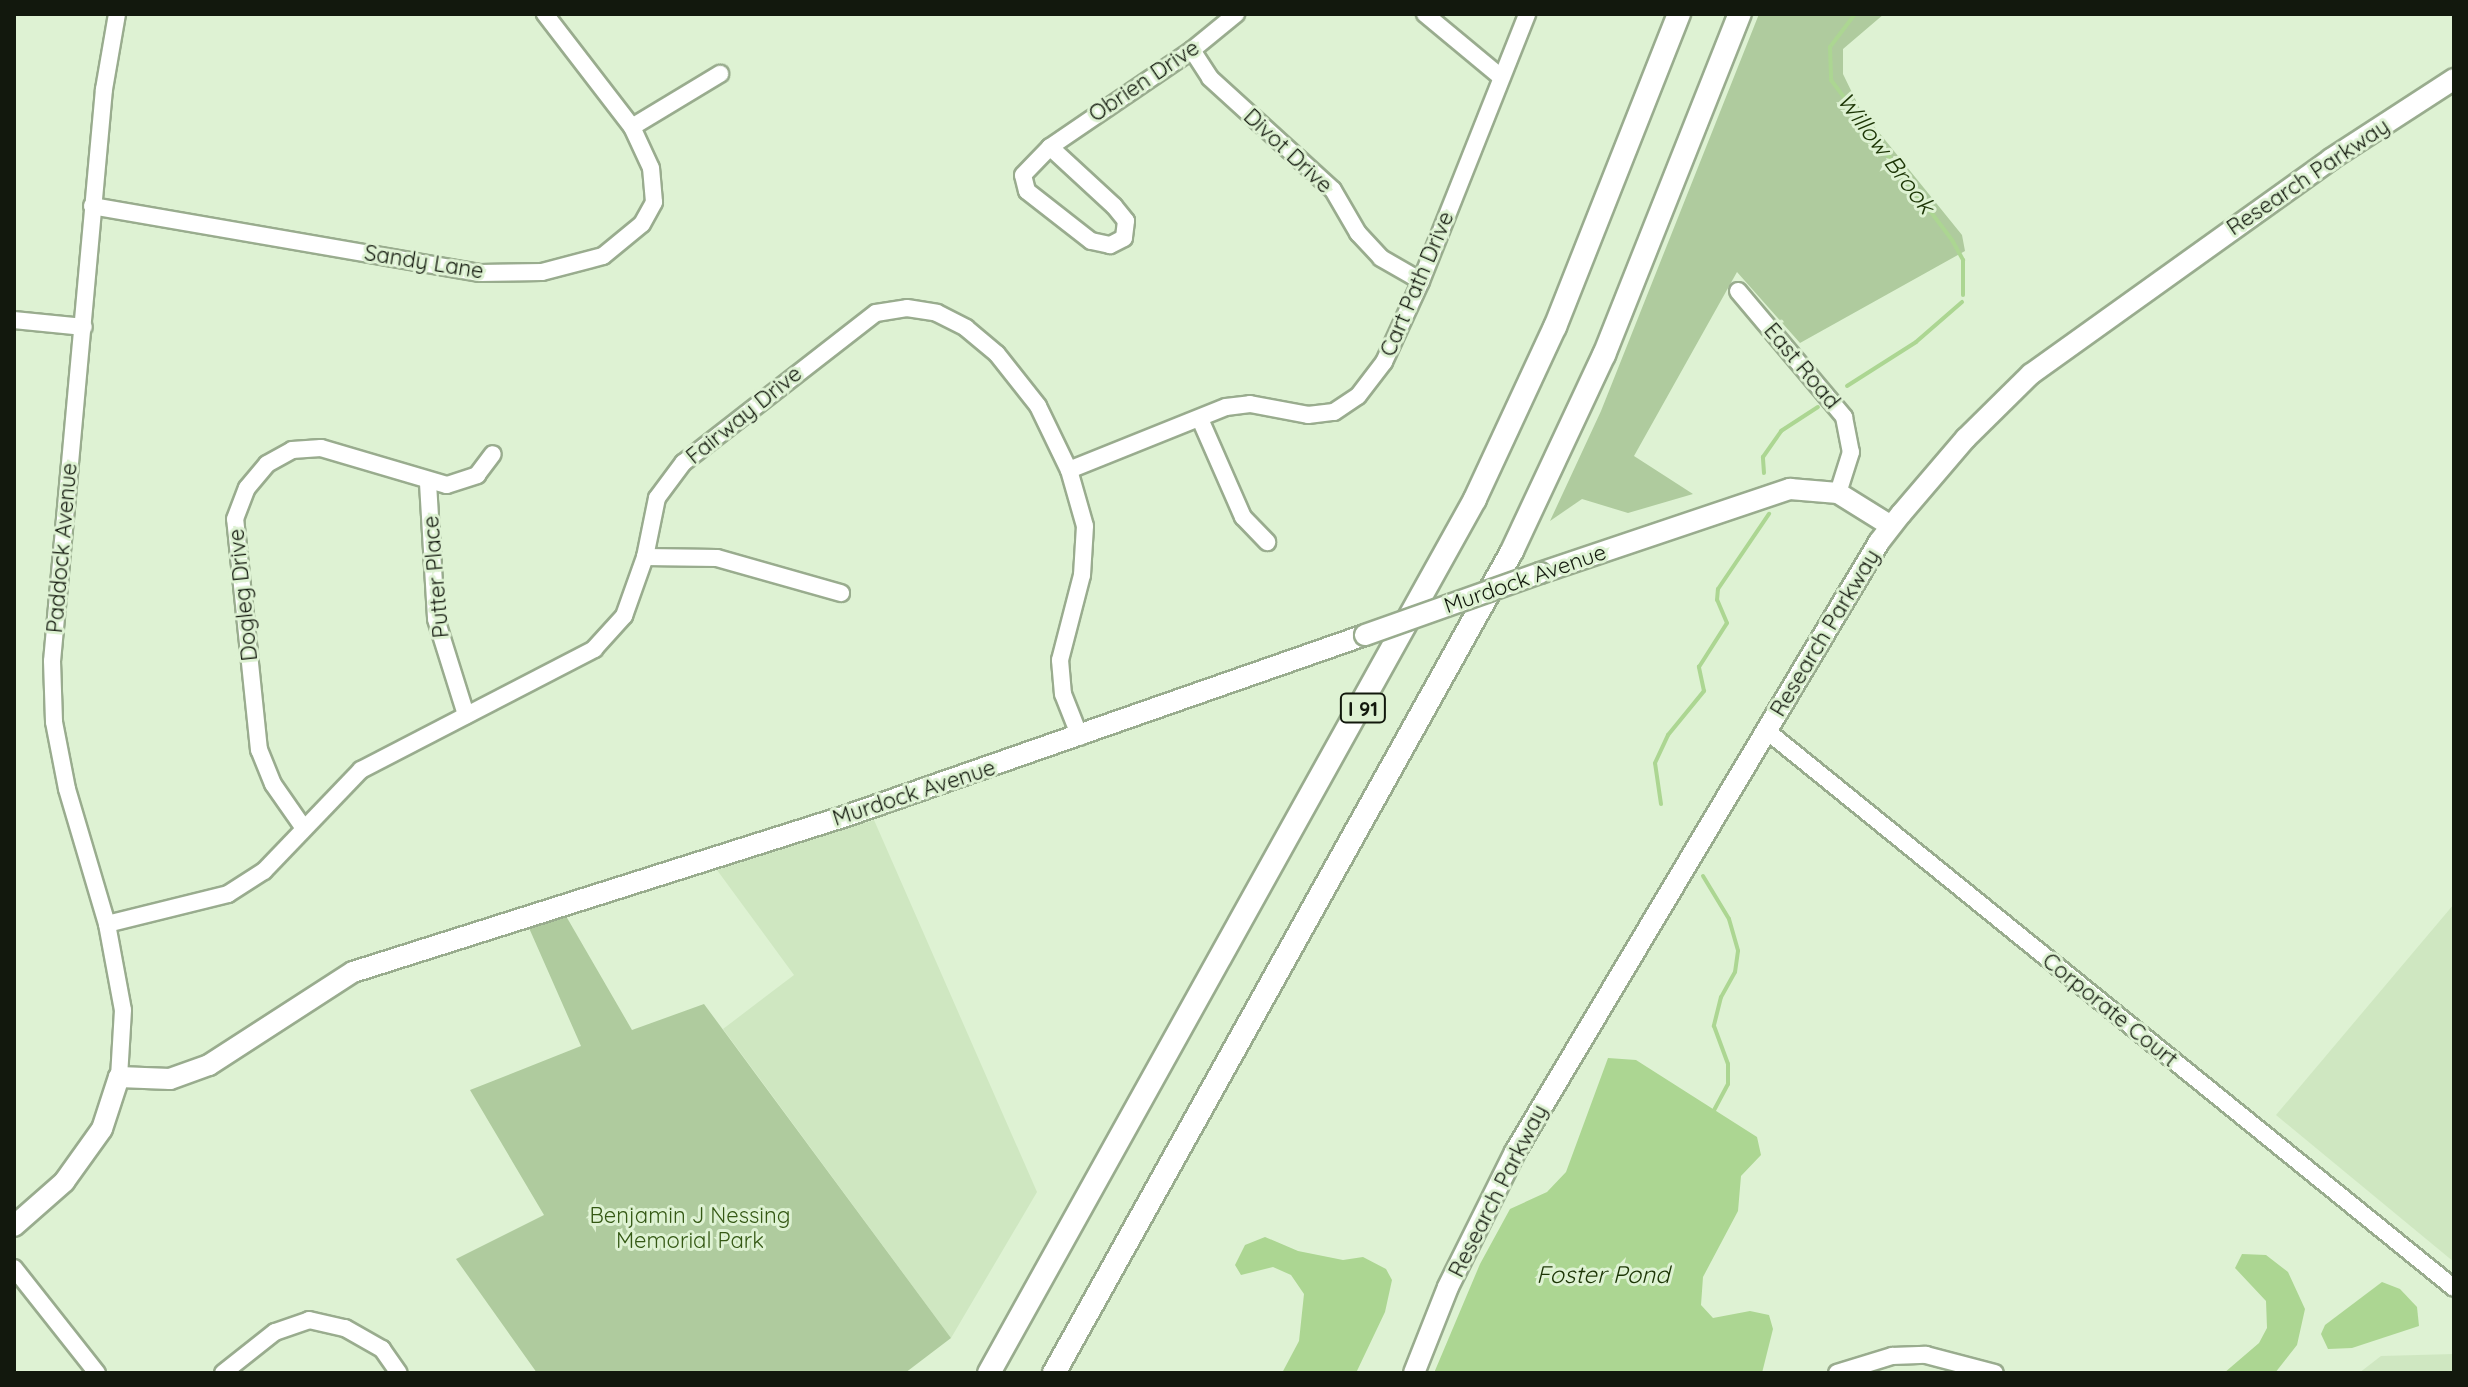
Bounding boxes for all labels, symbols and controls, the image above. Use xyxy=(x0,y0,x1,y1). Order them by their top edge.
street label: Obrien Drive xyxy=(1084,34,1204,128)
water label: Willow Brook xyxy=(1831,87,1941,219)
street label: Divot Drive xyxy=(1238,103,1338,199)
street label: Research Parkway xyxy=(2222,113,2394,241)
street label: Cart Path Drive xyxy=(1375,208,1459,360)
street label: Sandy Lane xyxy=(362,240,486,284)
street label: East Road xyxy=(1758,318,1846,414)
street label: Fairway Drive xyxy=(681,360,807,470)
street label: Paddock Avenue xyxy=(41,462,83,634)
street label: Putter Place xyxy=(418,515,454,639)
street label: Dogleg Drive xyxy=(223,528,263,662)
street label: Murdock Avenue xyxy=(1440,539,1610,619)
street label: Research Parkway xyxy=(1765,545,1885,721)
road number: I 91 xyxy=(1339,692,1387,724)
street label: Murdock Avenue xyxy=(829,754,999,832)
street label: Corporate Court xyxy=(2037,947,2183,1073)
street label: Research Parkway xyxy=(1443,1100,1553,1282)
park label: Benjamin J Nessing Memorial Park xyxy=(589,1202,791,1254)
water label: Foster Pond xyxy=(1536,1261,1670,1289)

